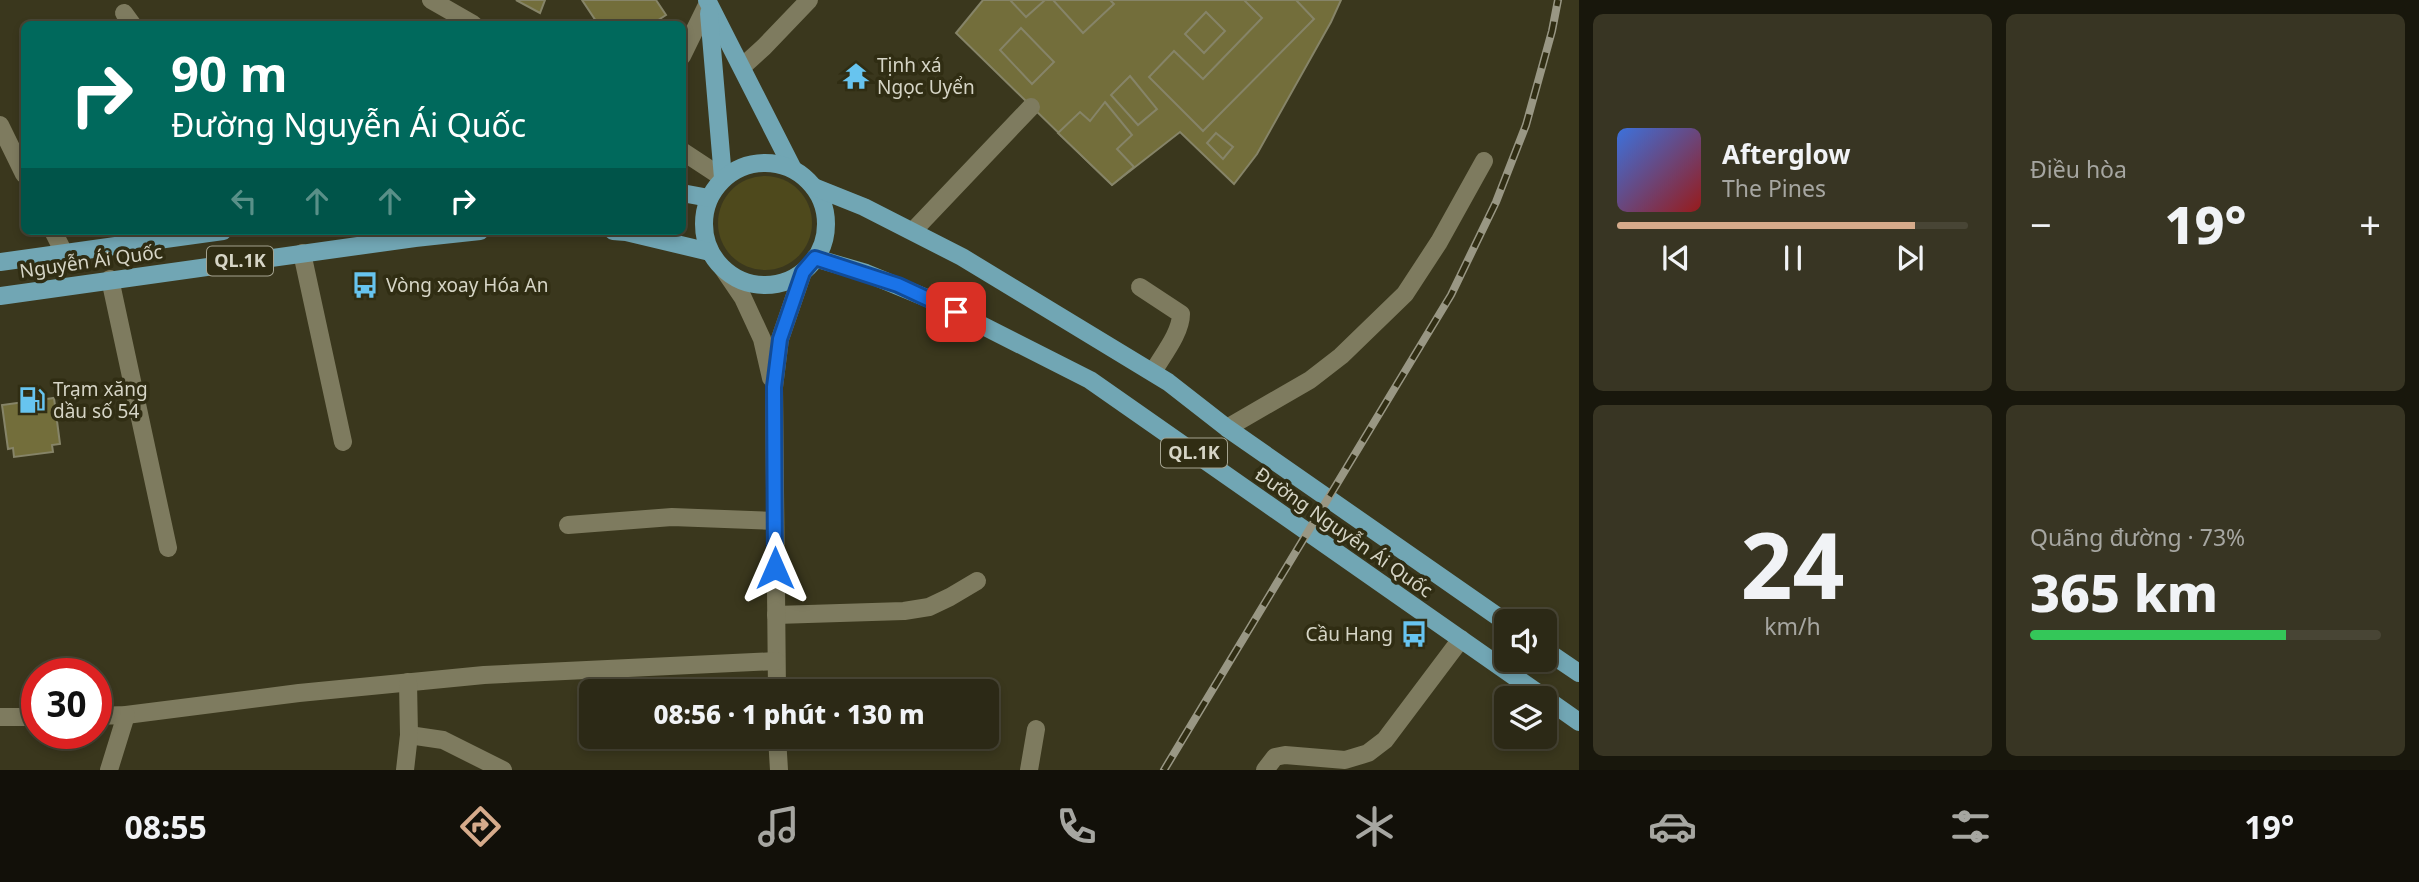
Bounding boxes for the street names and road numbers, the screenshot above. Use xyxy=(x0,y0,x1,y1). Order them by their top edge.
street label: Nguyễn Ái Quốc xyxy=(18,238,164,284)
road number: QL.1K xyxy=(207,246,273,276)
road number: QL.1K xyxy=(1161,438,1227,467)
street label: Đường Nguyễn Ái Quốc xyxy=(1250,461,1438,603)

